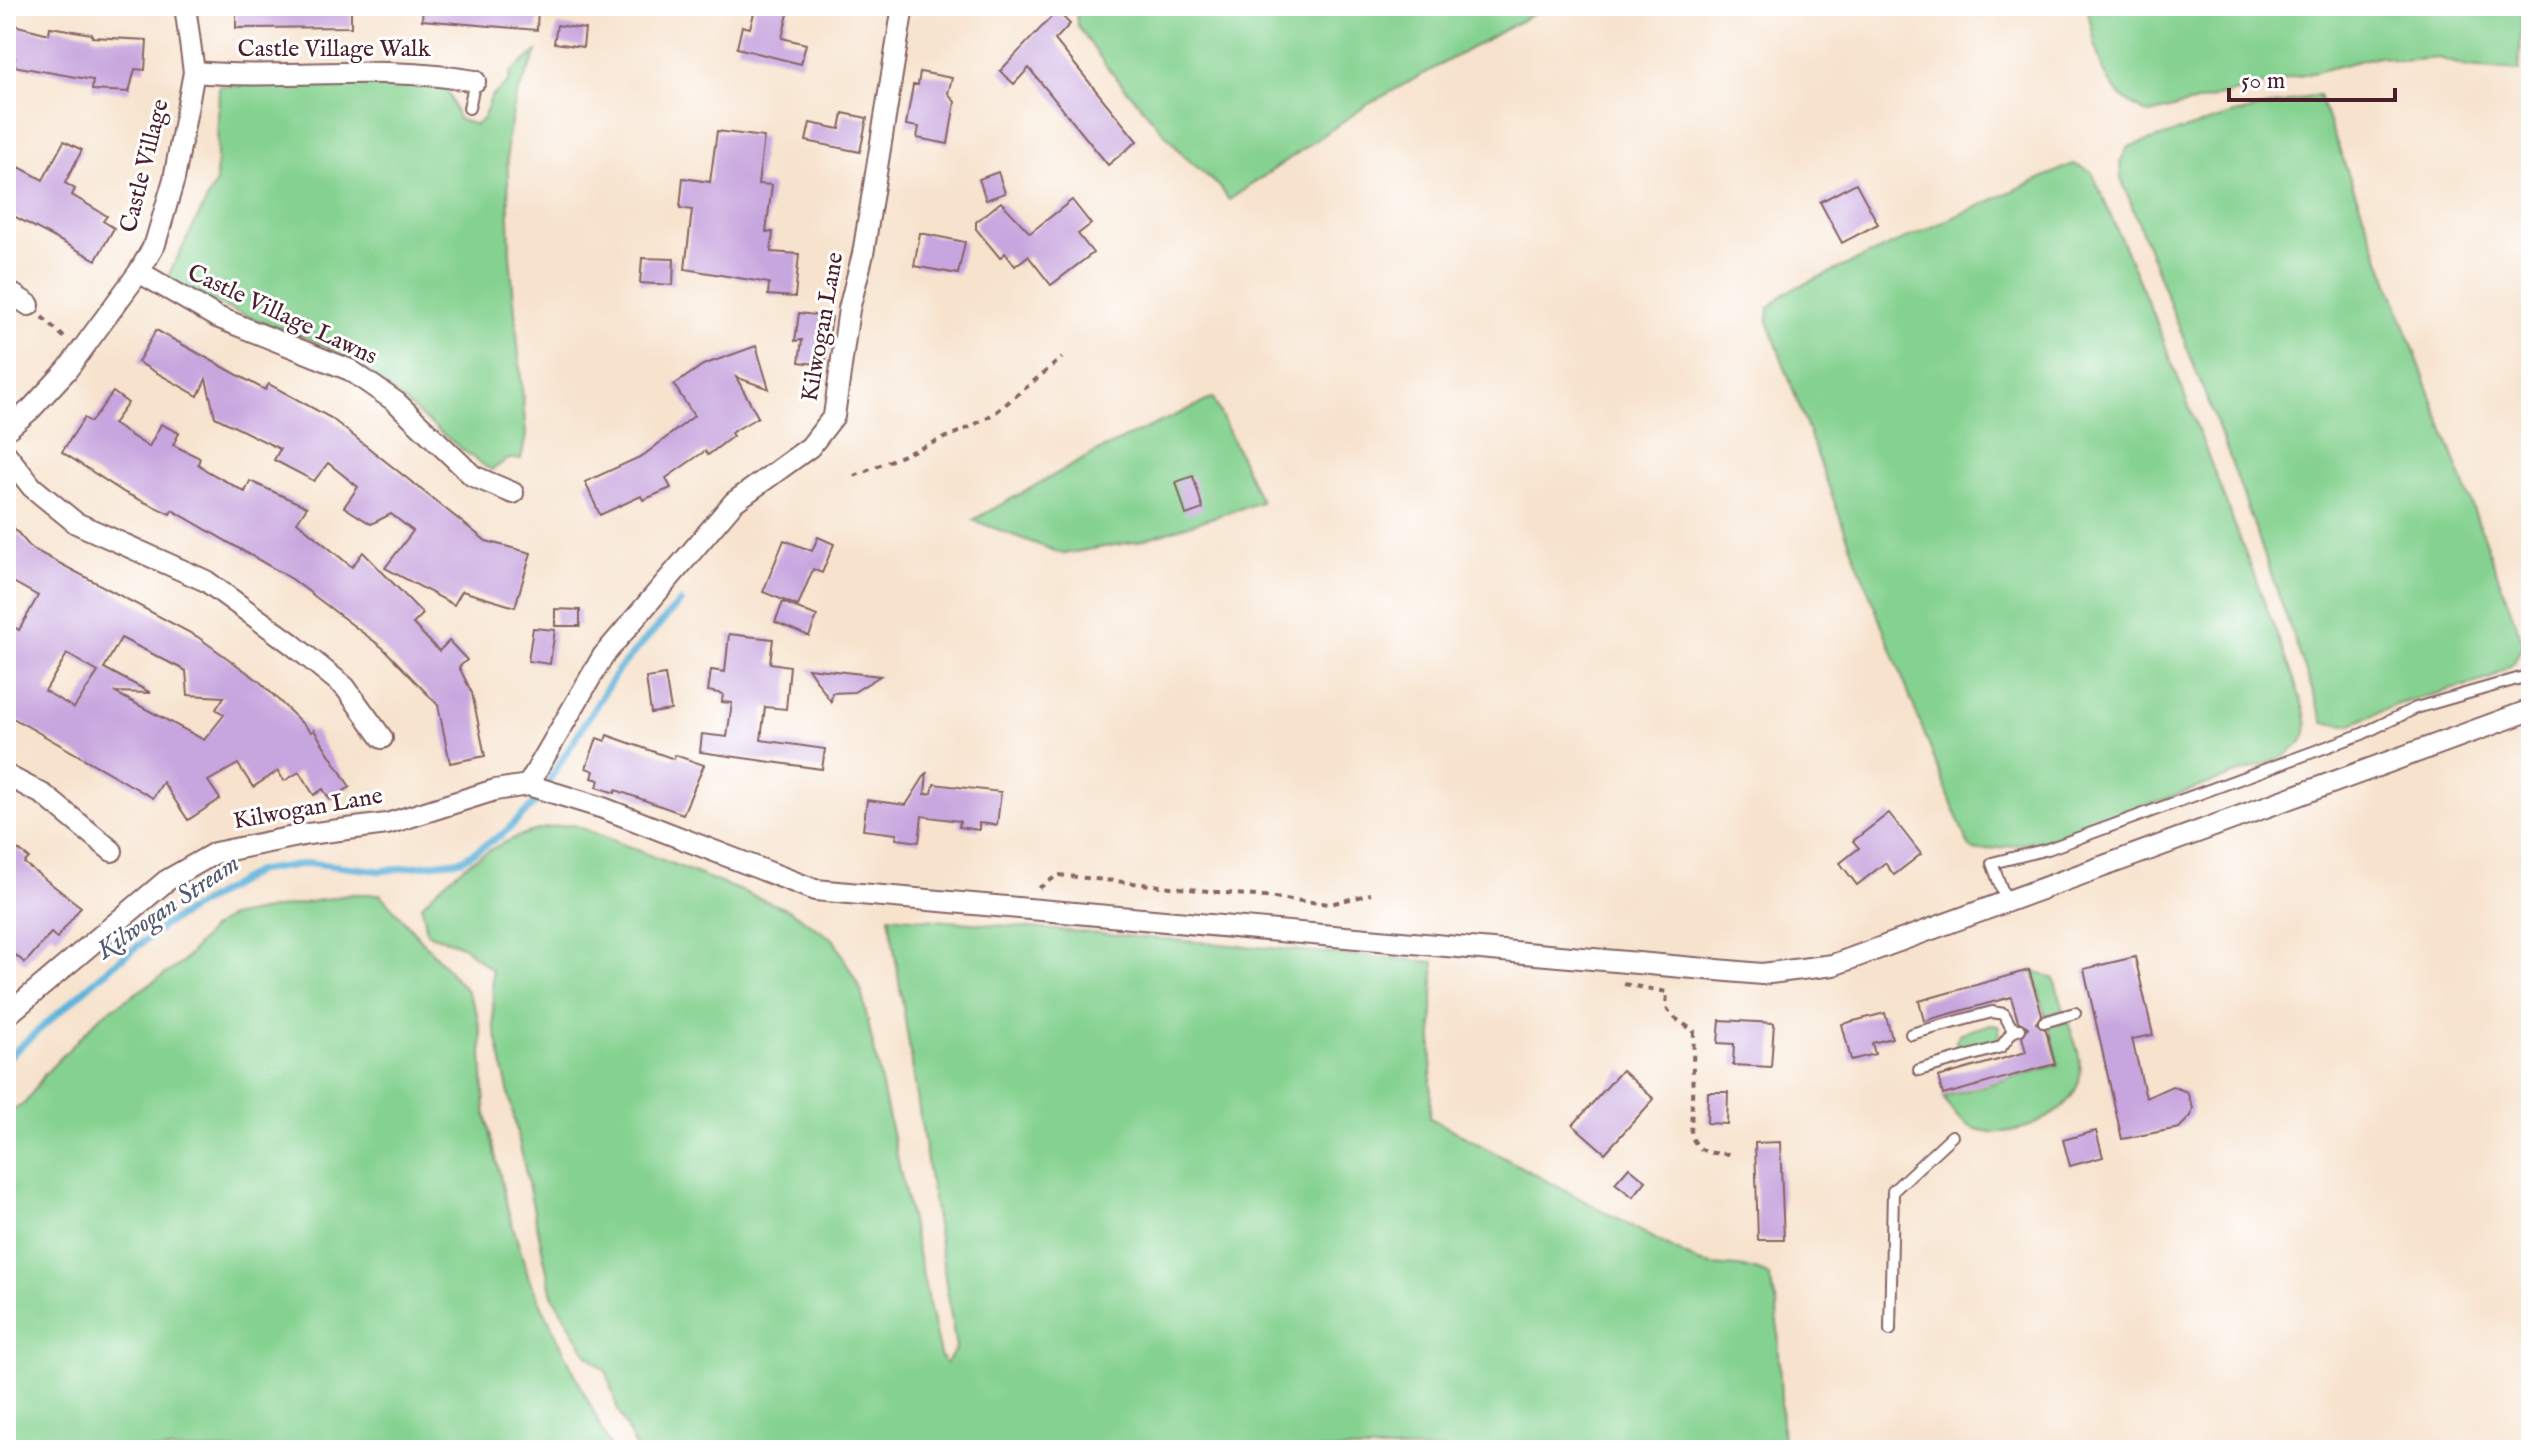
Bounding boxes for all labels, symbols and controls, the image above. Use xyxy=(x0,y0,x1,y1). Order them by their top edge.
street label: Castle Village Walk xyxy=(238,34,431,65)
scale bar xyxy=(2229,52,2395,102)
text: 50 m xyxy=(2241,66,2285,97)
street label: Castle Village xyxy=(113,96,177,236)
street label: Kilwogan Lane xyxy=(795,250,851,404)
street label: Castle Village Lawns xyxy=(182,257,382,373)
street label: Kilwogan Lane xyxy=(231,781,385,837)
water label: Kilwogan Stream xyxy=(89,847,246,968)

